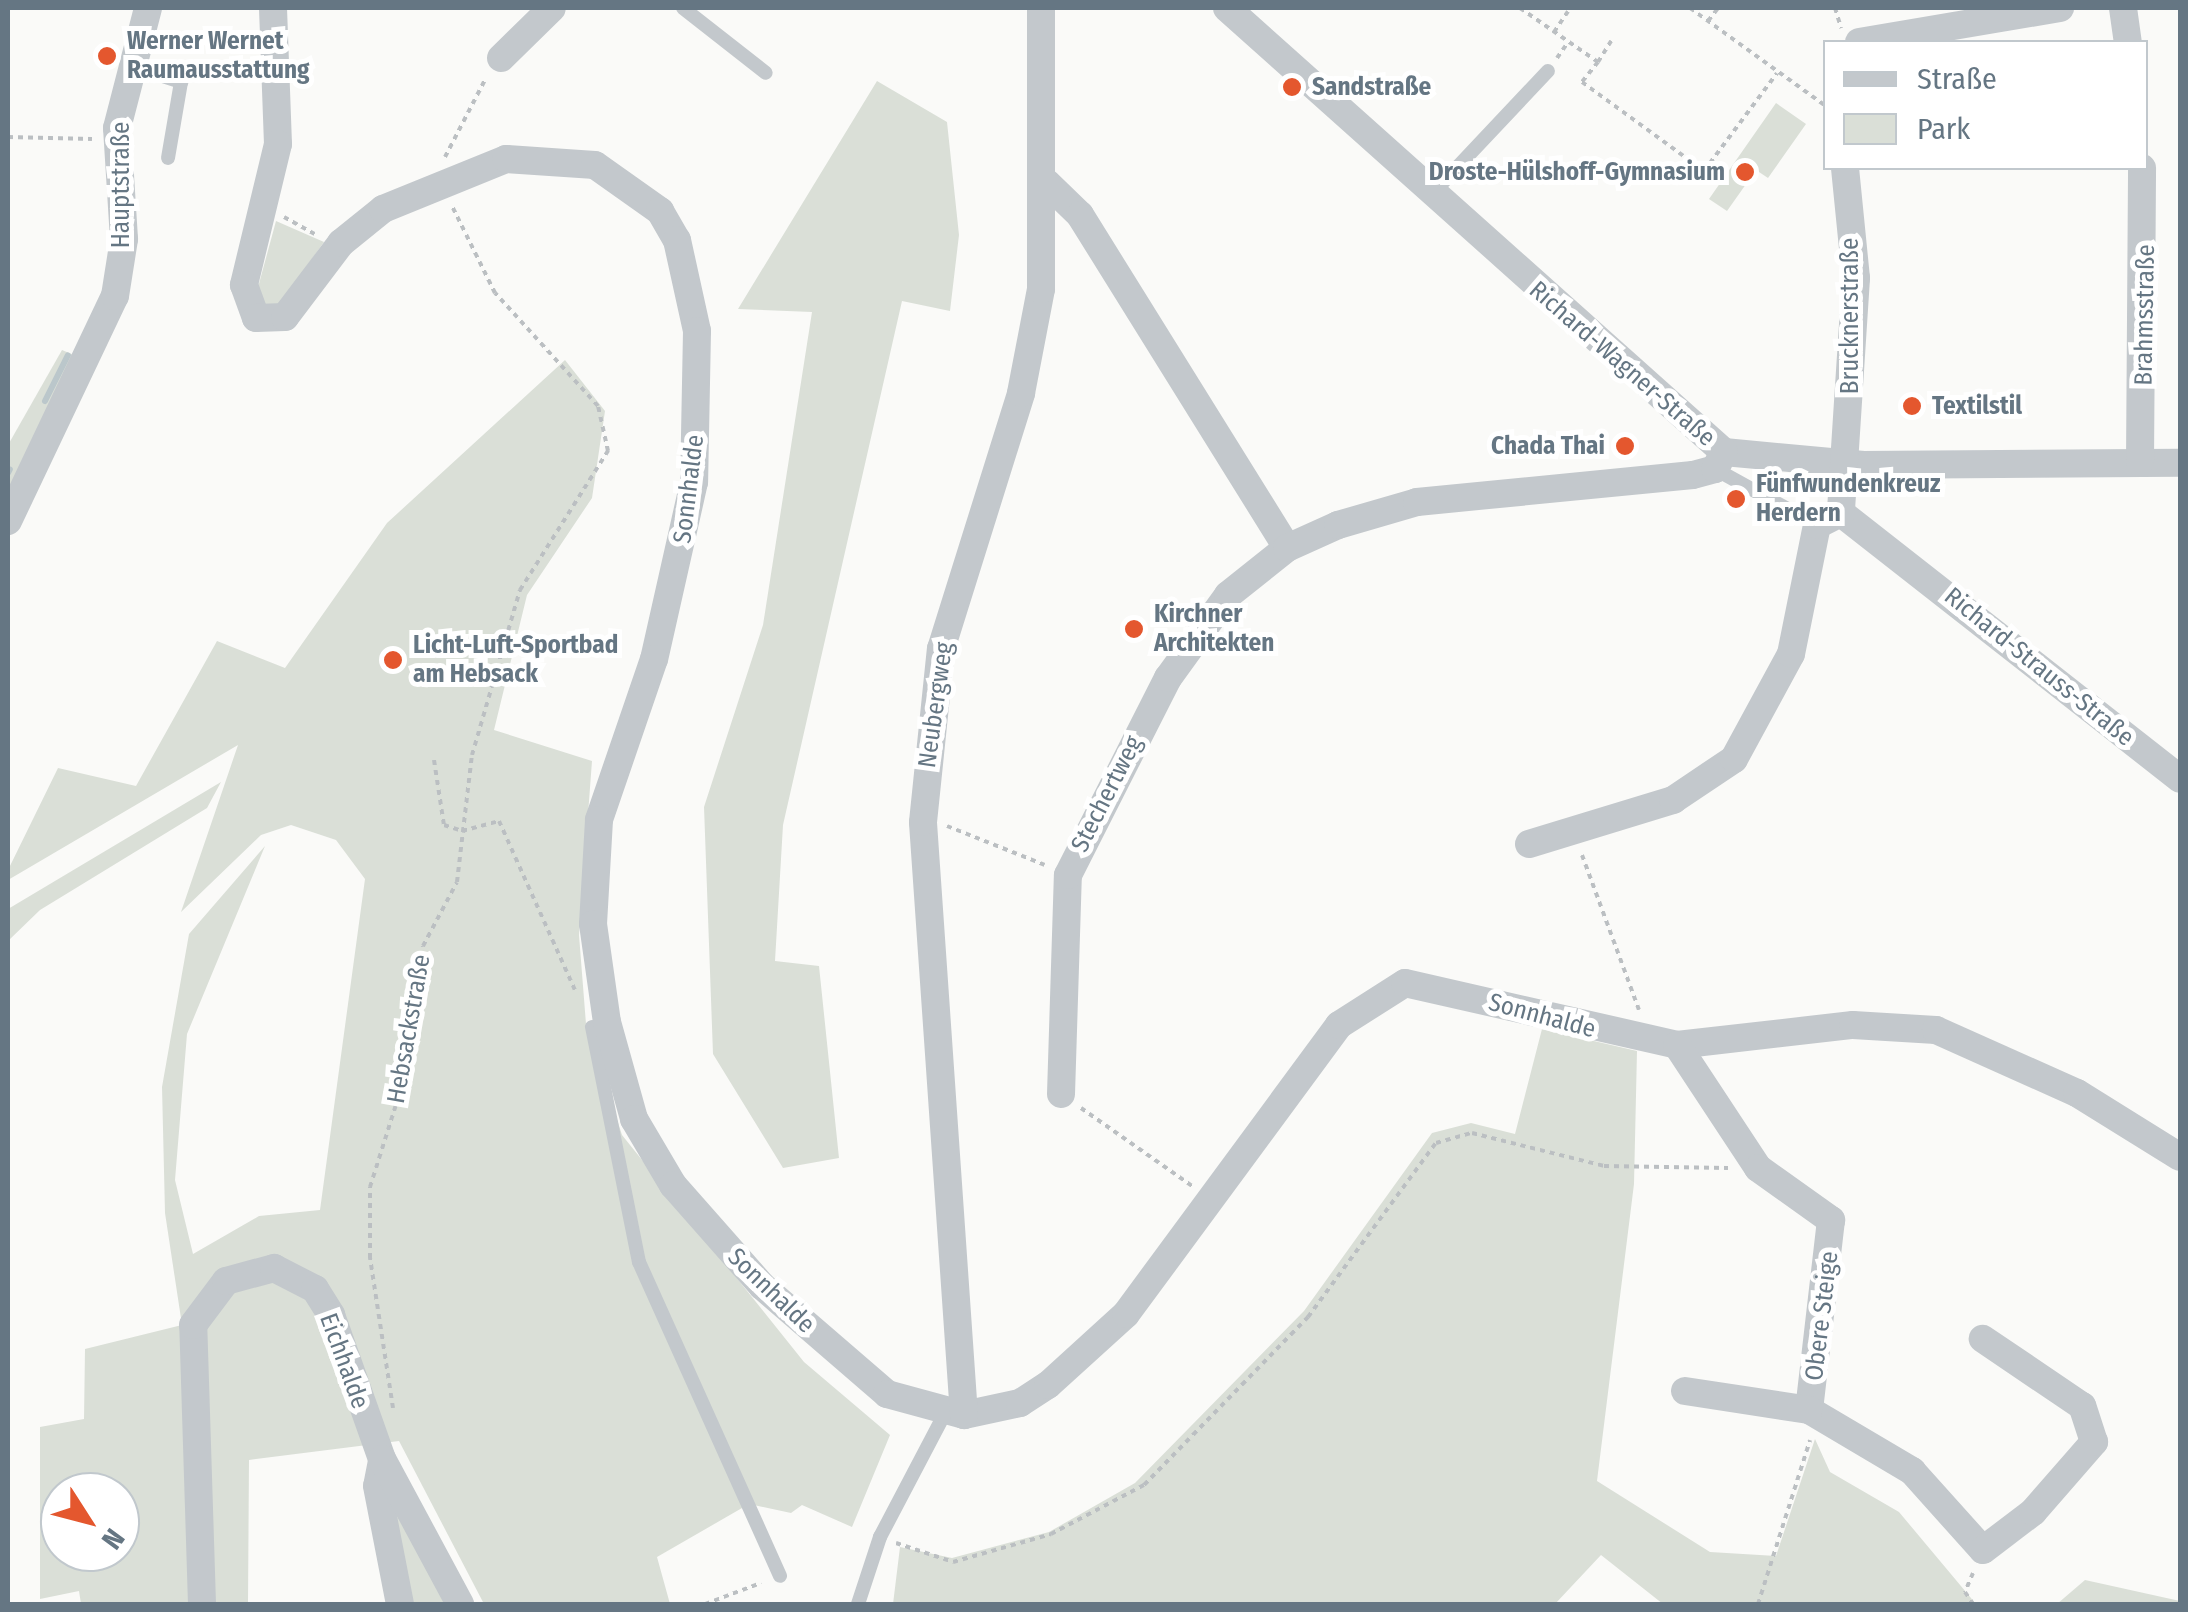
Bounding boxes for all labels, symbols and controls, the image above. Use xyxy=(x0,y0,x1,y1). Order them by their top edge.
place label: Werner Wernet Raumausstattung xyxy=(127,27,309,86)
legend xyxy=(1823,40,2148,170)
marker: Werner Wernet Raumausstattung xyxy=(96,45,118,67)
text: Straße xyxy=(1917,61,1997,97)
place label: Sandstraße xyxy=(1312,72,1431,102)
marker: Sandstraße xyxy=(1281,76,1303,98)
text: Park xyxy=(1917,111,1970,147)
street label: Hauptstraße xyxy=(106,122,136,248)
place label: Droste-Hülshoff-Gymnasium xyxy=(1429,157,1725,187)
marker: Droste-Hülshoff-Gymnasium xyxy=(1734,161,1756,183)
street label: Brucknerstraße xyxy=(1835,238,1865,394)
street label: Brahmsstraße xyxy=(2129,244,2161,386)
street label: Richard-Wagner-Straße xyxy=(1523,275,1721,453)
place label: Textilstil xyxy=(1932,391,2022,421)
marker: Textilstil xyxy=(1901,395,1923,417)
place label: Chada Thai xyxy=(1491,431,1605,461)
street label: Sonnhalde xyxy=(667,433,711,545)
marker: Chada Thai xyxy=(1614,435,1636,457)
place label: Fünfwundenkreuz Herdern xyxy=(1756,470,1940,529)
marker: Fünfwundenkreuz Herdern xyxy=(1725,488,1747,510)
street label: Richard-Strauss-Straße xyxy=(1938,581,2140,753)
place label: Kirchner Architekten xyxy=(1154,600,1274,659)
marker: Kirchner Architekten xyxy=(1123,618,1145,640)
place label: Licht-Luft-Sportbad am Hebsack xyxy=(413,631,618,690)
street label: Neubergweg xyxy=(912,640,960,770)
marker: Licht-Luft-Sportbad am Hebsack xyxy=(382,649,404,671)
street label: Stechertweg xyxy=(1065,731,1149,857)
street label: Hebsackstraße xyxy=(381,952,437,1106)
street label: Sonnhalde xyxy=(1485,987,1599,1045)
street label: Sonnhalde xyxy=(721,1242,821,1340)
street label: Obere Steige xyxy=(1799,1250,1845,1382)
street label: Eichhalde xyxy=(313,1309,375,1413)
north arrow xyxy=(40,1472,140,1572)
text: N xyxy=(95,1522,131,1555)

